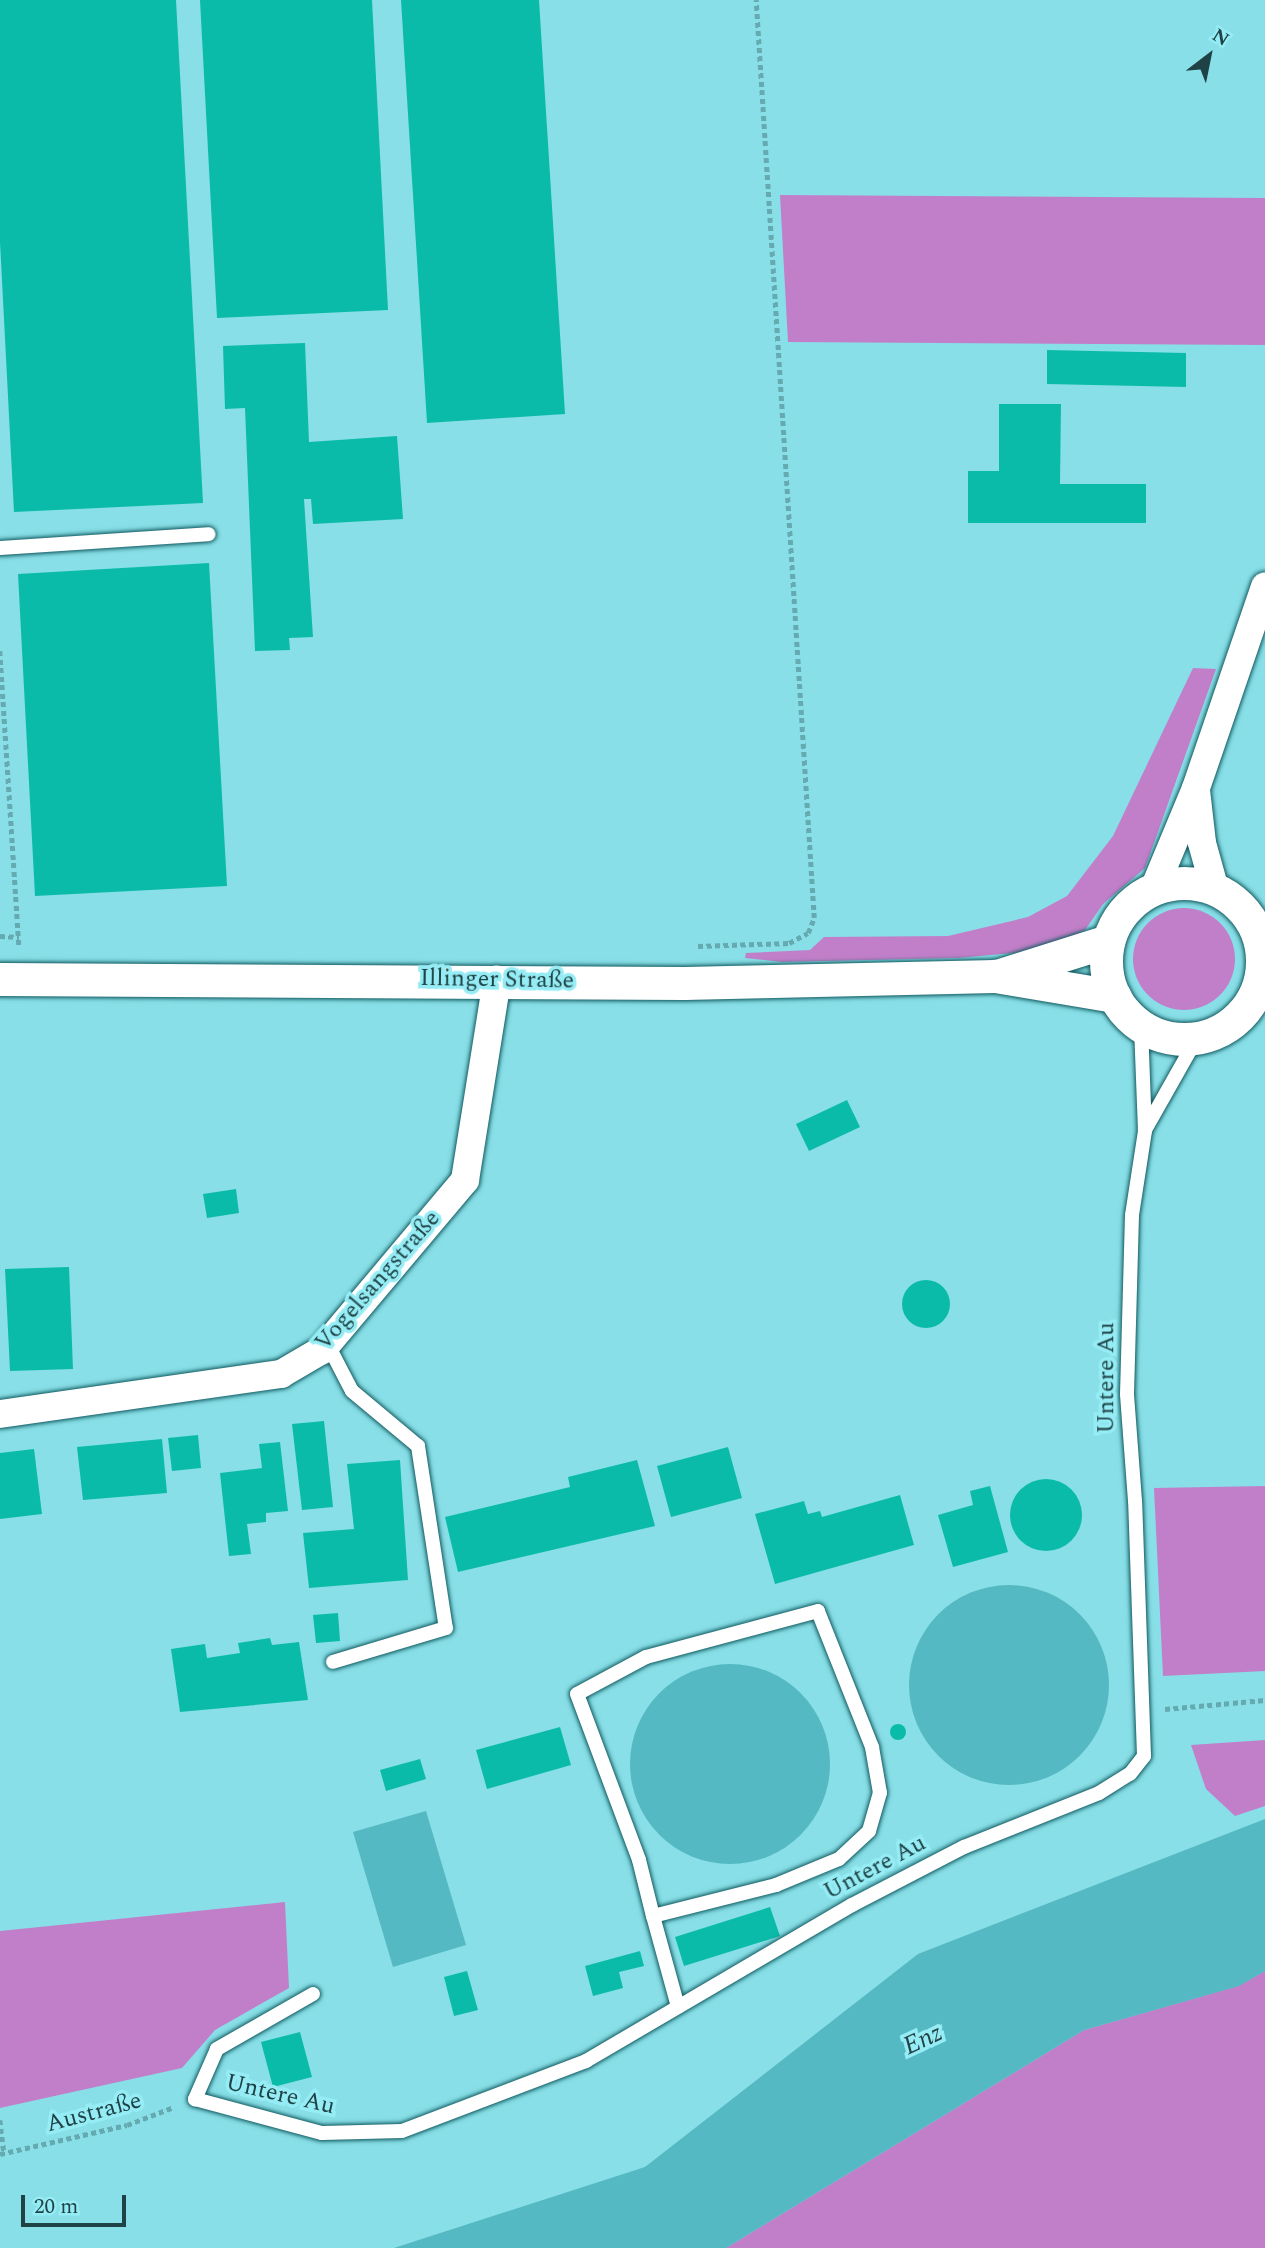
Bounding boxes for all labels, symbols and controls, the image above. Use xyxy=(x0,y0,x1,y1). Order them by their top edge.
north arrow xyxy=(1174,21,1244,91)
text: N xyxy=(1206,21,1235,54)
street label: Illinger Straße xyxy=(420,964,574,996)
street label: Vogelsangstraße xyxy=(309,1205,447,1357)
street label: Untere Au xyxy=(1093,1322,1121,1434)
street label: Untere Au xyxy=(819,1829,931,1907)
water label: Enz xyxy=(898,2017,948,2063)
street label: Untere Au xyxy=(223,2068,337,2122)
street label: Austraße xyxy=(43,2086,145,2140)
scale bar xyxy=(24,2182,130,2226)
text: 20 m xyxy=(34,2191,78,2223)

